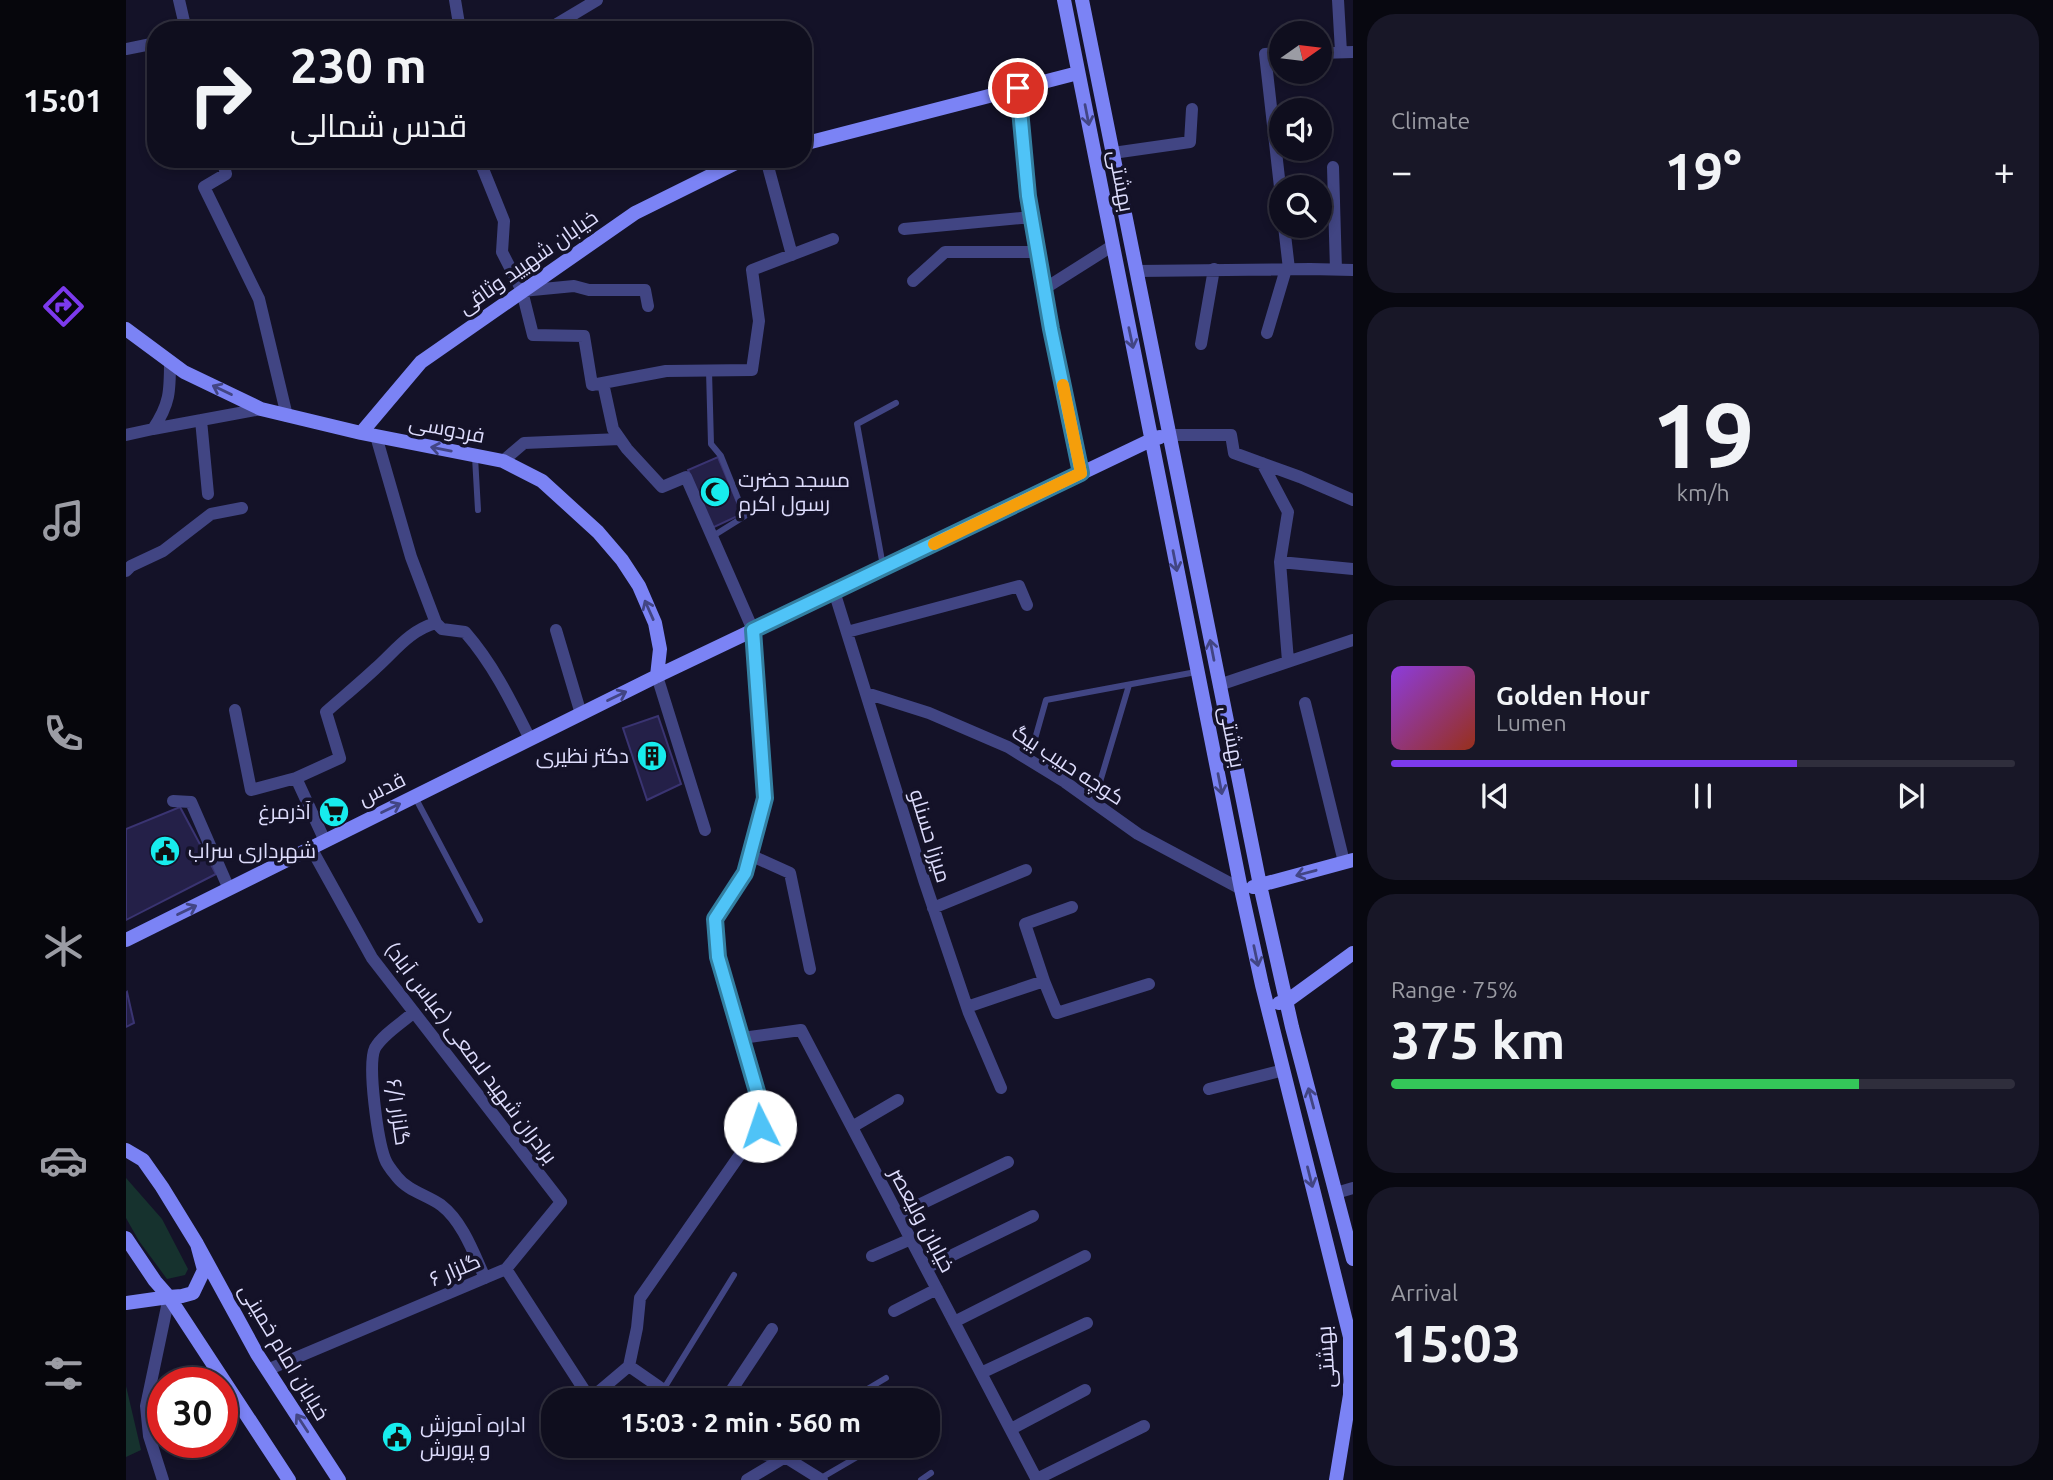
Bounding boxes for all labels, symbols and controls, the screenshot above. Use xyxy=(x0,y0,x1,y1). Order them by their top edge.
north arrow xyxy=(1269,21,1332,84)
map controls xyxy=(1269,21,1332,238)
text: 230 m xyxy=(290,37,427,92)
icon: right xyxy=(175,49,266,140)
pin xyxy=(988,58,1048,118)
icon: arrive xyxy=(999,69,1037,107)
text: 15:01 xyxy=(23,82,103,118)
button: sound xyxy=(1269,98,1332,161)
one-way arrow xyxy=(1080,103,1094,126)
text: قدس شمالی xyxy=(290,107,467,143)
text: Climate xyxy=(1391,108,1470,133)
text: 19° xyxy=(1664,142,1742,200)
street label: بهشتی xyxy=(1102,148,1140,214)
text: − xyxy=(1391,150,1412,192)
text: + xyxy=(1994,150,2015,192)
button: search xyxy=(1269,175,1332,238)
street label: خیابان شهیید وثاقی xyxy=(453,204,603,320)
icon: directions xyxy=(39,282,88,331)
one-way arrow xyxy=(1124,326,1138,349)
one-way arrow xyxy=(212,383,233,397)
text: 19 xyxy=(1652,383,1754,485)
street label: فردوسی xyxy=(407,409,487,449)
one-way arrow xyxy=(430,441,453,455)
place label: مسجد حضرت رسول اکرم xyxy=(738,467,850,518)
mosque icon: مسجد حضرت رسول اکرم xyxy=(698,475,732,509)
text: km/h xyxy=(1676,480,1730,505)
icon: music xyxy=(39,496,88,545)
one-way arrow xyxy=(1169,549,1183,572)
one-way arrow xyxy=(642,600,655,621)
one-way arrow xyxy=(1205,639,1219,662)
text: Golden Hour xyxy=(1496,681,1650,710)
one-way arrow xyxy=(606,689,627,703)
street label: بهشتی xyxy=(1213,704,1251,770)
icon: phone xyxy=(39,709,88,758)
text: Lumen xyxy=(1496,710,1567,735)
street label: کوچه حبیب بیگ xyxy=(1006,719,1129,812)
building icon: دکتر نظیری xyxy=(635,739,669,773)
place label: دکتر نظیری xyxy=(536,743,629,769)
street label: قدس xyxy=(354,766,410,812)
one-way arrow xyxy=(1214,772,1227,795)
icon: previous xyxy=(1476,777,1514,815)
icon: pause xyxy=(1684,777,1722,815)
icon: next xyxy=(1892,777,1930,815)
street label: میرزا حسنلو xyxy=(904,786,957,886)
supermarket icon: آذرمرغ xyxy=(317,795,351,829)
place label: آذرمرغ xyxy=(258,799,311,826)
one-way arrow xyxy=(380,801,401,815)
public building icon: شهرداری سراب xyxy=(148,834,182,868)
place label: شهرداری سراب xyxy=(188,838,316,864)
one-way arrow xyxy=(1295,867,1317,880)
one-way arrow xyxy=(176,902,197,916)
icon: climate xyxy=(39,922,88,971)
street label: برادران شهید لامعی (عباس آباد) xyxy=(379,937,563,1169)
one-way arrow xyxy=(1250,944,1263,967)
text: Range · 75% xyxy=(1391,977,1518,1002)
text: 375 km xyxy=(1391,1011,1565,1069)
street label: گلزار ۶/۱ xyxy=(381,1077,416,1147)
one-way arrow xyxy=(1304,1087,1317,1110)
position arrow xyxy=(723,1089,797,1163)
icon: car xyxy=(39,1136,88,1185)
street label: خیابان ولیعصر xyxy=(883,1162,960,1277)
one-way arrow xyxy=(1304,1165,1317,1188)
street label: گلزار ۶ xyxy=(426,1248,484,1291)
street label: خیابان امام خمینی xyxy=(232,1279,335,1425)
text: Arrival xyxy=(1391,1280,1458,1305)
text: 15:03 xyxy=(1391,1314,1521,1372)
street label: بهشتی xyxy=(1311,1325,1341,1389)
icon: filters xyxy=(39,1349,88,1398)
speed limit sign: 30 xyxy=(147,1367,238,1458)
text: 15:03 · 2 min · 560 m xyxy=(620,1408,861,1437)
place label: اداره آموزش و پرورش xyxy=(420,1412,526,1463)
one-way arrow xyxy=(295,1414,309,1433)
public building icon: اداره آموزش و پرورش xyxy=(380,1420,414,1454)

